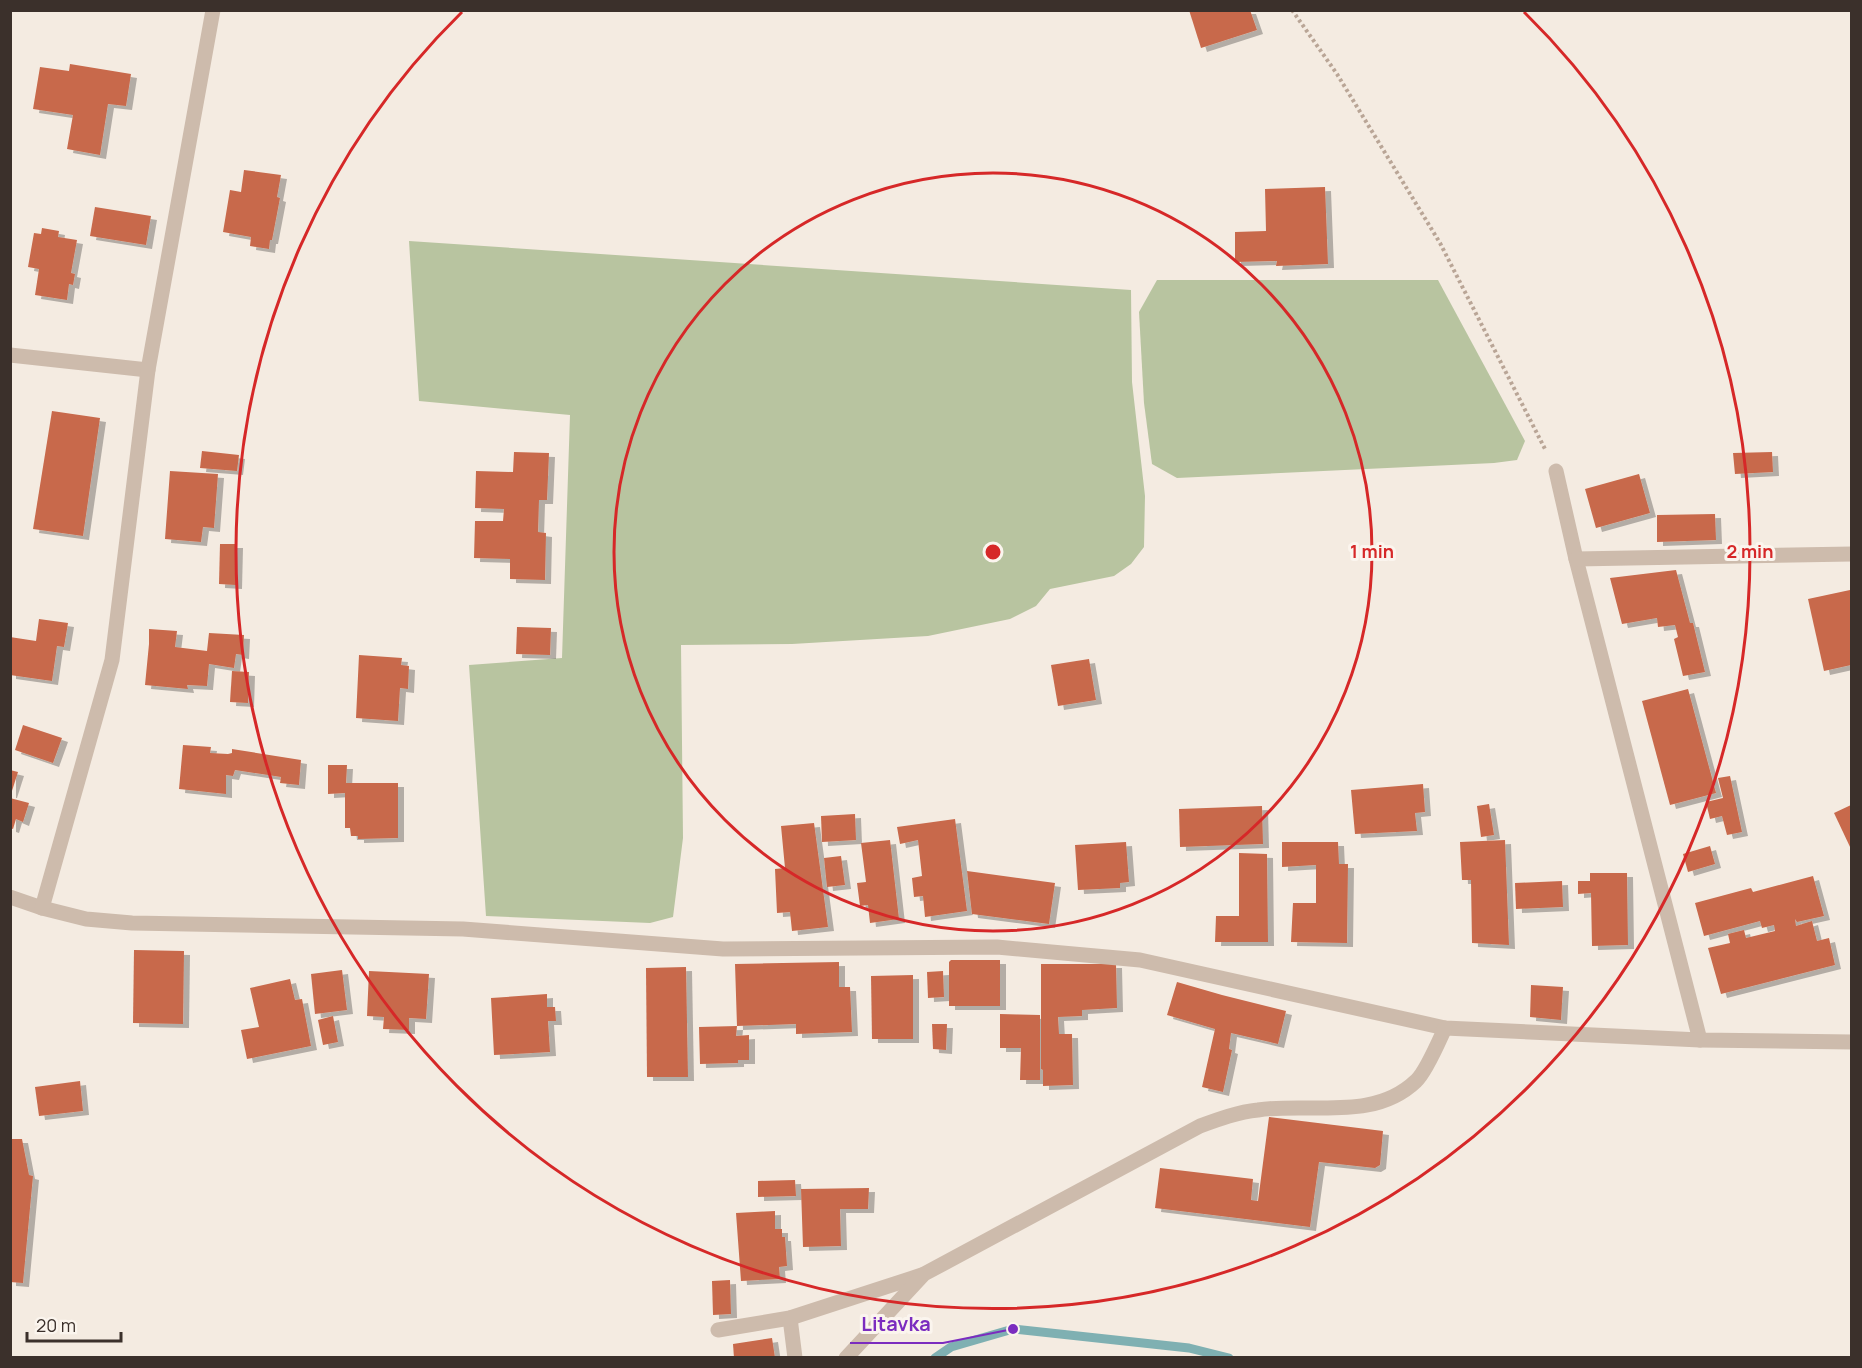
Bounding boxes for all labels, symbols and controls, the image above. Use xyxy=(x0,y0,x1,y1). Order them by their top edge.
text: 1 min xyxy=(1350,539,1394,563)
text: 2 min xyxy=(1727,539,1773,563)
centre of rings xyxy=(983,542,1003,562)
scale bar xyxy=(27,1305,122,1343)
callout: Litavka xyxy=(850,1305,943,1343)
text: Litavka xyxy=(861,1310,931,1337)
text: 20 m xyxy=(36,1313,76,1337)

